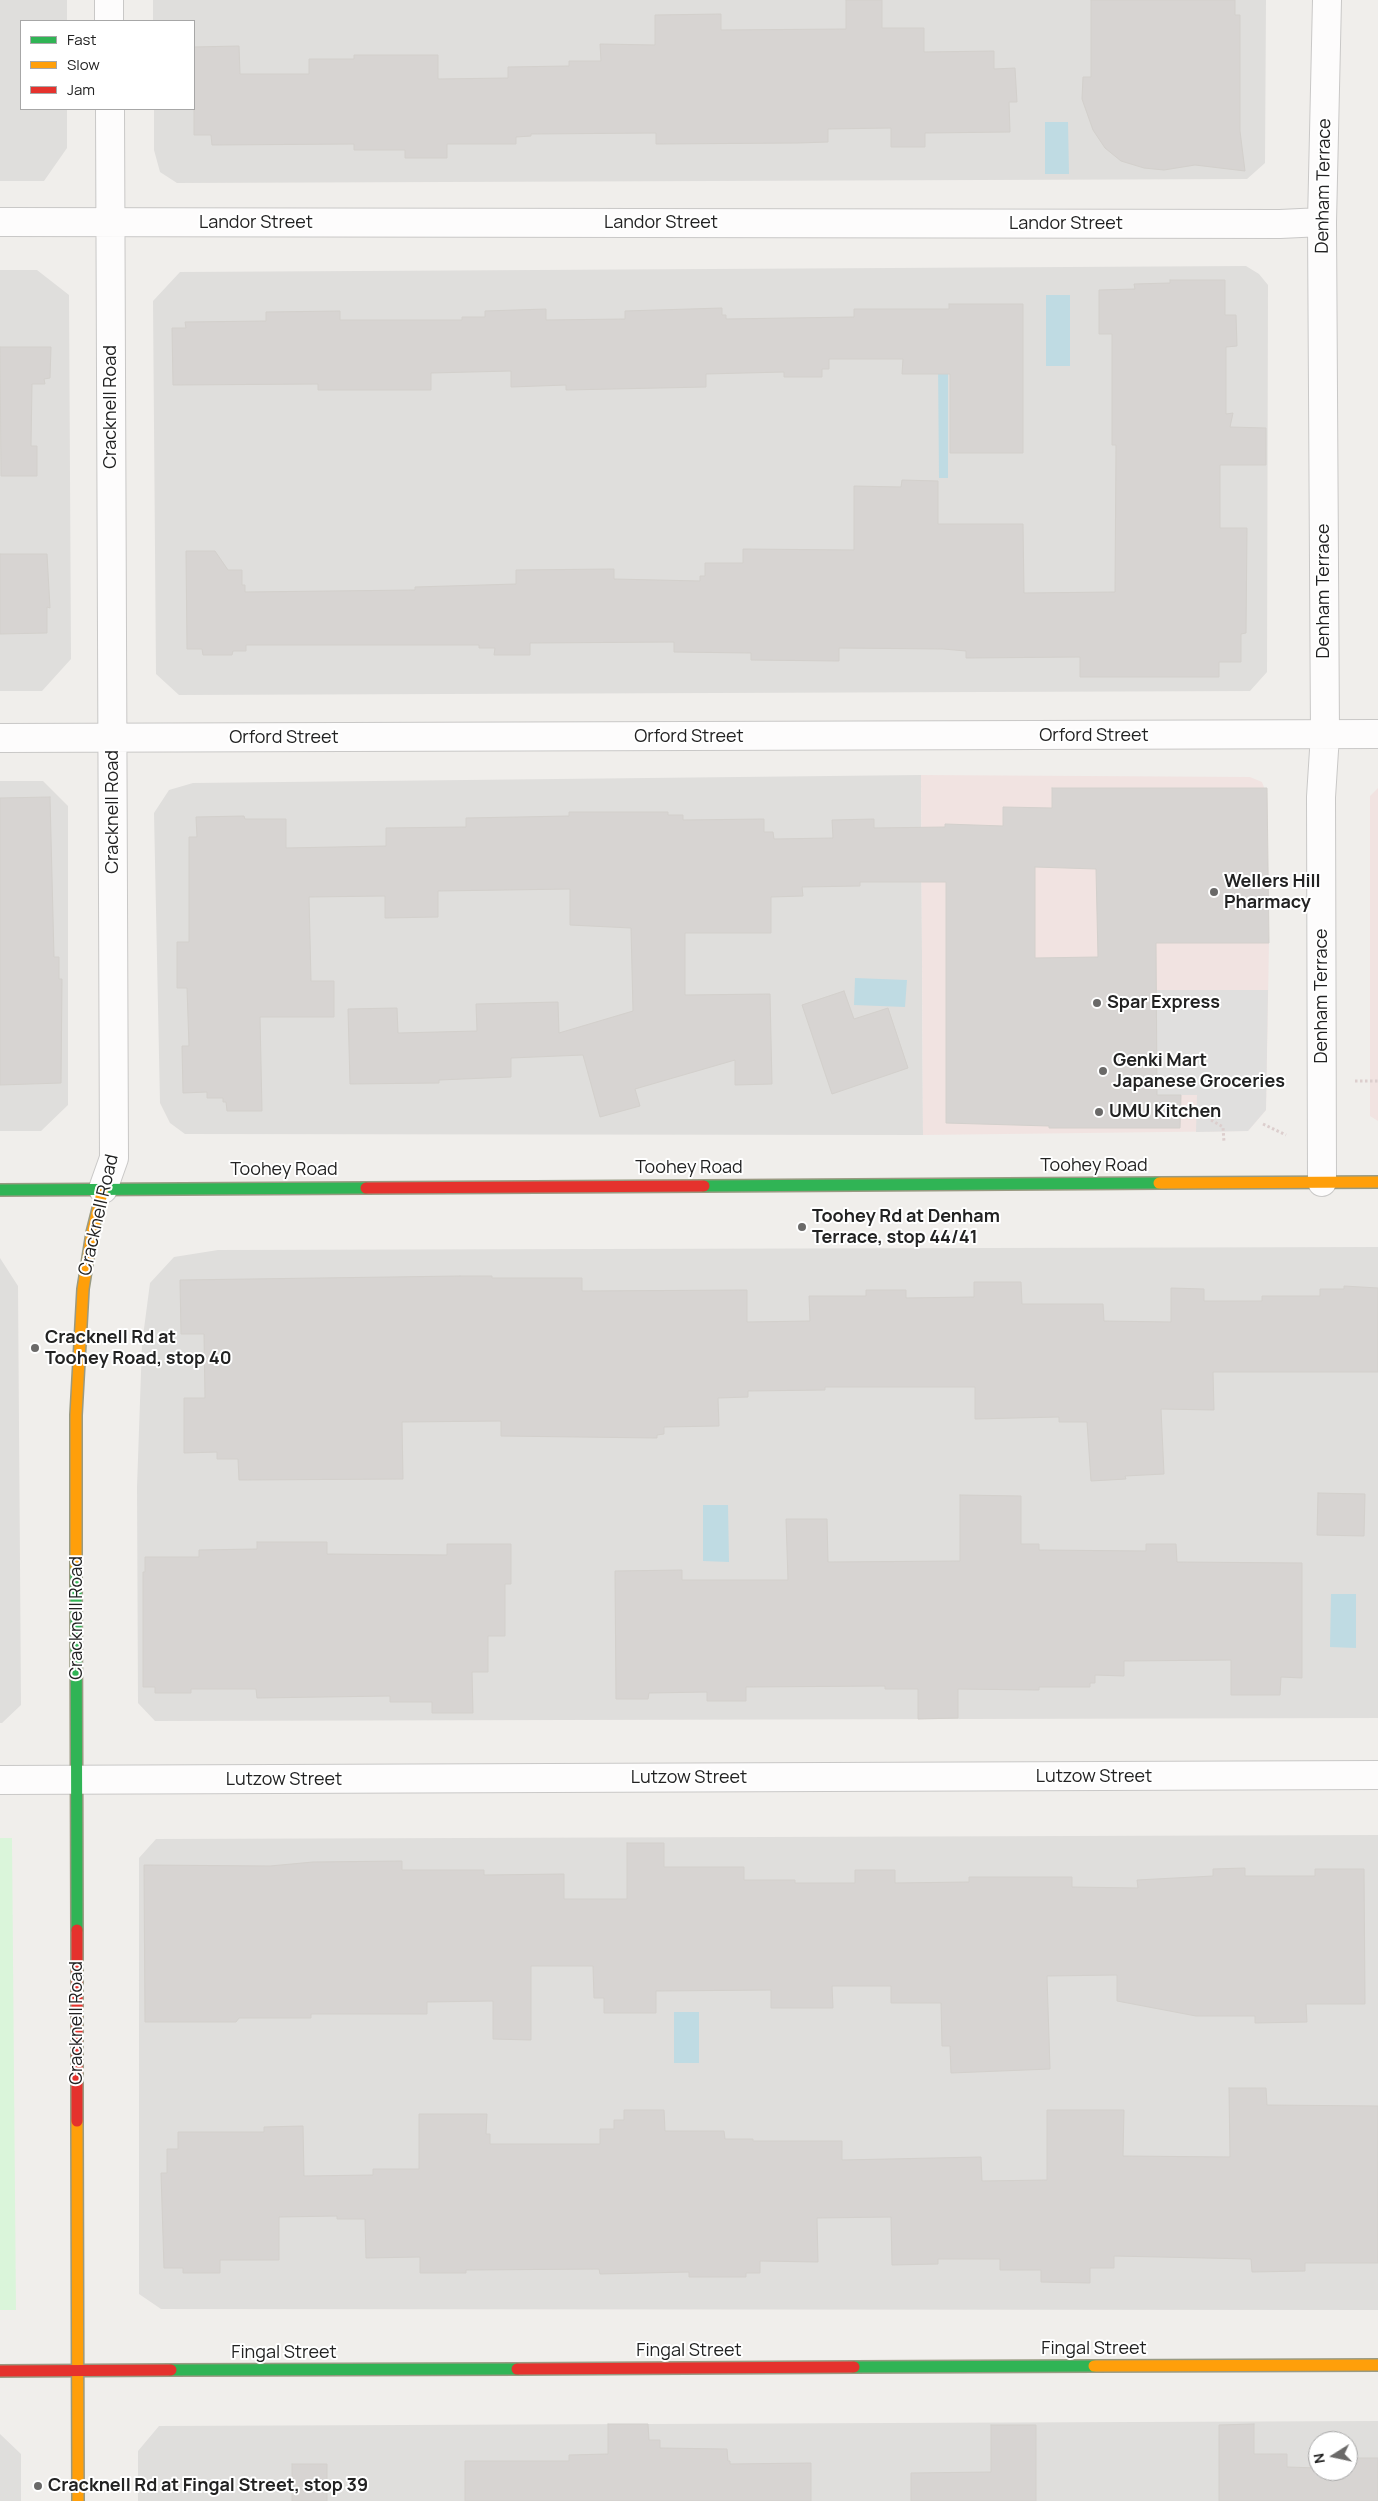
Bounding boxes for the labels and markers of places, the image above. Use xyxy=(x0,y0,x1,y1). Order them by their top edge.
place label: Wellers Hill Pharmacy xyxy=(1224,871,1321,914)
marker: Wellers Hill Pharmacy xyxy=(1208,886,1220,898)
place label: Spar Express xyxy=(1107,992,1220,1014)
marker: Spar Express xyxy=(1091,997,1103,1009)
place label: Genki Mart Japanese Groceries xyxy=(1113,1050,1285,1092)
marker: Genki Mart Japanese Groceries xyxy=(1097,1065,1109,1077)
place label: UMU Kitchen xyxy=(1109,1101,1221,1123)
marker: UMU Kitchen xyxy=(1093,1106,1105,1118)
place label: Toohey Rd at Denham Terrace, stop 44/41 xyxy=(812,1206,1000,1248)
marker: Toohey Rd at Denham Terrace, stop 44/41 xyxy=(796,1221,808,1233)
place label: Cracknell Rd at Toohey Road, stop 40 xyxy=(45,1327,232,1370)
marker: Cracknell Rd at Toohey Road, stop 40 xyxy=(29,1342,41,1354)
place label: Cracknell Rd at Fingal Street, stop 39 xyxy=(48,2475,368,2497)
marker: Cracknell Rd at Fingal Street, stop 39 xyxy=(32,2480,44,2492)

